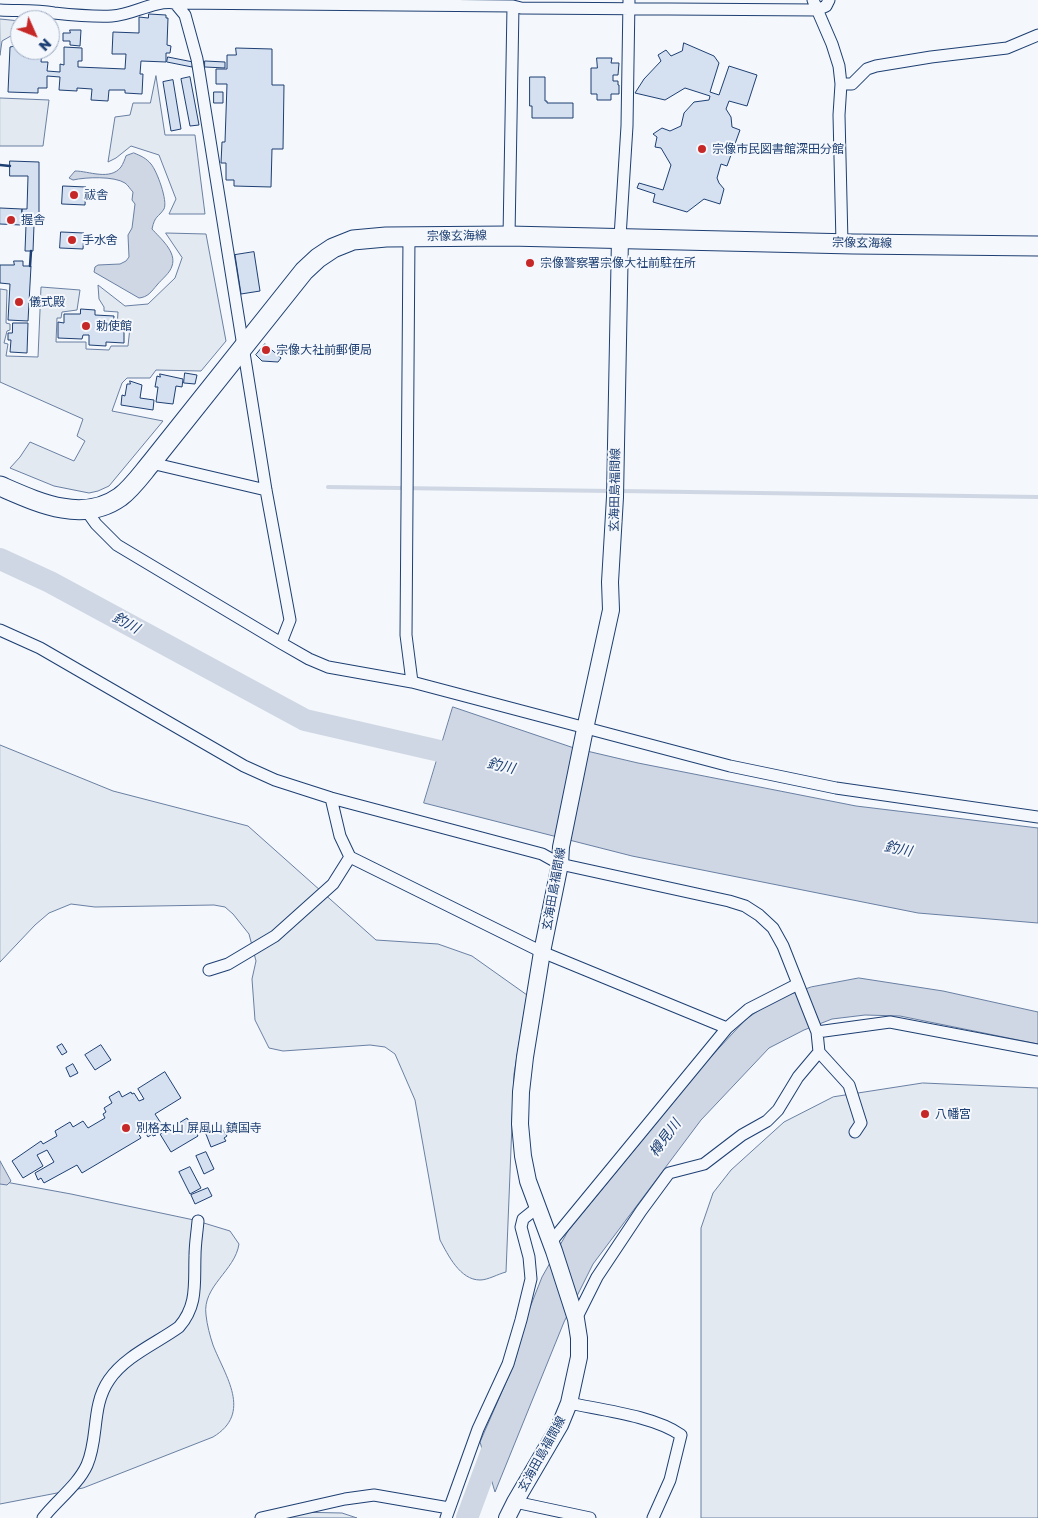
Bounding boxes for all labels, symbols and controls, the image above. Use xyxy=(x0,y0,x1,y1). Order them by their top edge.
north arrow xyxy=(10,10,60,60)
text: N xyxy=(36,35,55,55)
place label: 宗像市民図書館深田分館 xyxy=(712,142,844,156)
marker: 宗像市民図書館深田分館 xyxy=(696,143,708,155)
place label: 祓舎 xyxy=(84,188,108,202)
marker: 祓舎 xyxy=(68,189,80,201)
place label: 握舎 xyxy=(21,213,45,227)
marker: 握舎 xyxy=(5,214,17,226)
street label: 宗像玄海線 xyxy=(427,228,487,244)
place label: 手水舍 xyxy=(82,233,118,247)
marker: 手水舍 xyxy=(66,234,78,246)
street label: 宗像玄海線 xyxy=(832,235,892,251)
place label: 宗像警察署宗像大社前駐在所 xyxy=(540,256,696,270)
marker: 宗像警察署宗像大社前駐在所 xyxy=(524,257,536,269)
place label: 儀式殿 xyxy=(29,295,65,309)
marker: 儀式殿 xyxy=(13,296,25,308)
place label: 勅使館 xyxy=(96,319,132,333)
marker: 勅使館 xyxy=(80,320,92,332)
place label: 宗像大社前郵便局 xyxy=(276,343,372,357)
marker: 宗像大社前郵便局 xyxy=(260,344,272,356)
street label: 玄海田島福間線 xyxy=(607,448,623,532)
water label: 釣川 xyxy=(110,609,142,637)
water label: 釣川 xyxy=(485,755,517,777)
water label: 釣川 xyxy=(883,838,913,860)
street label: 玄海田島福間線 xyxy=(540,846,568,932)
place label: 八幡宮 xyxy=(935,1107,971,1121)
marker: 八幡宮 xyxy=(919,1108,931,1120)
water label: 樽見川 xyxy=(646,1116,684,1160)
place label: 別格本山 屏風山 鎮国寺 xyxy=(136,1121,262,1135)
marker: 別格本山 屏風山 鎮国寺 xyxy=(120,1122,132,1134)
street label: 玄海田島福間線 xyxy=(515,1414,569,1494)

